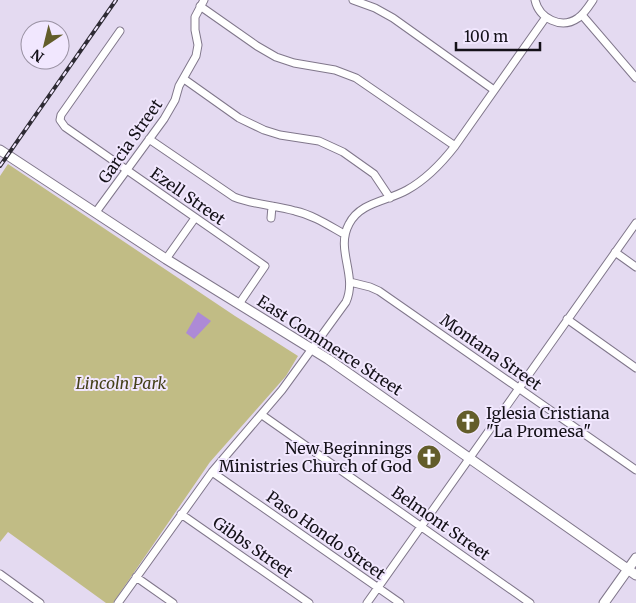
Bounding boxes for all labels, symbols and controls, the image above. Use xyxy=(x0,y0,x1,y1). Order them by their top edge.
north arrow xyxy=(20,20,70,70)
scale bar xyxy=(456,20,540,52)
text: 100 m xyxy=(464,27,508,46)
text: N xyxy=(28,45,47,66)
street label: Garcia Street xyxy=(94,94,167,187)
street label: Ezell Street xyxy=(147,163,230,229)
street label: East Commerce Street xyxy=(253,290,407,400)
street label: Montana Street xyxy=(436,310,546,395)
park label: Lincoln Park xyxy=(76,373,167,393)
place label: Iglesia Cristiana "La Promesa" xyxy=(486,403,610,441)
church icon: Iglesia Cristiana "La Promesa" xyxy=(455,409,481,435)
place label: New Beginnings Ministries Church of God xyxy=(219,438,412,476)
church icon: New Beginnings Ministries Church of God xyxy=(416,444,442,470)
street label: Belmont Street xyxy=(388,482,495,565)
street label: Paso Hondo Street xyxy=(263,486,390,584)
street label: Gibbs Street xyxy=(209,512,297,582)

